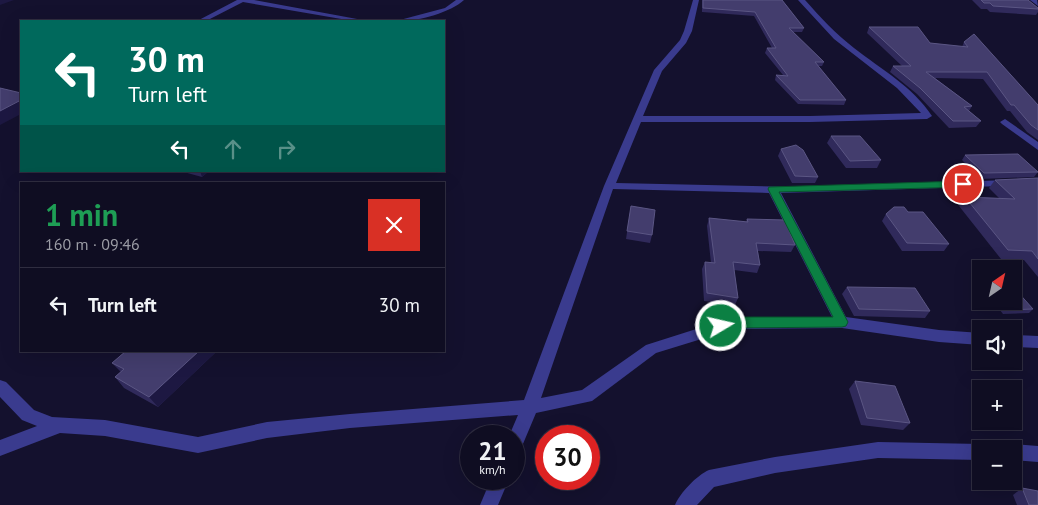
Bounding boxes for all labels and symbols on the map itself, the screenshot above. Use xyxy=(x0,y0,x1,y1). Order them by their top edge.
pin xyxy=(942,163,984,205)
north arrow xyxy=(972,260,1022,310)
position arrow xyxy=(694,299,746,351)
speed limit sign: 30 xyxy=(535,425,600,490)

